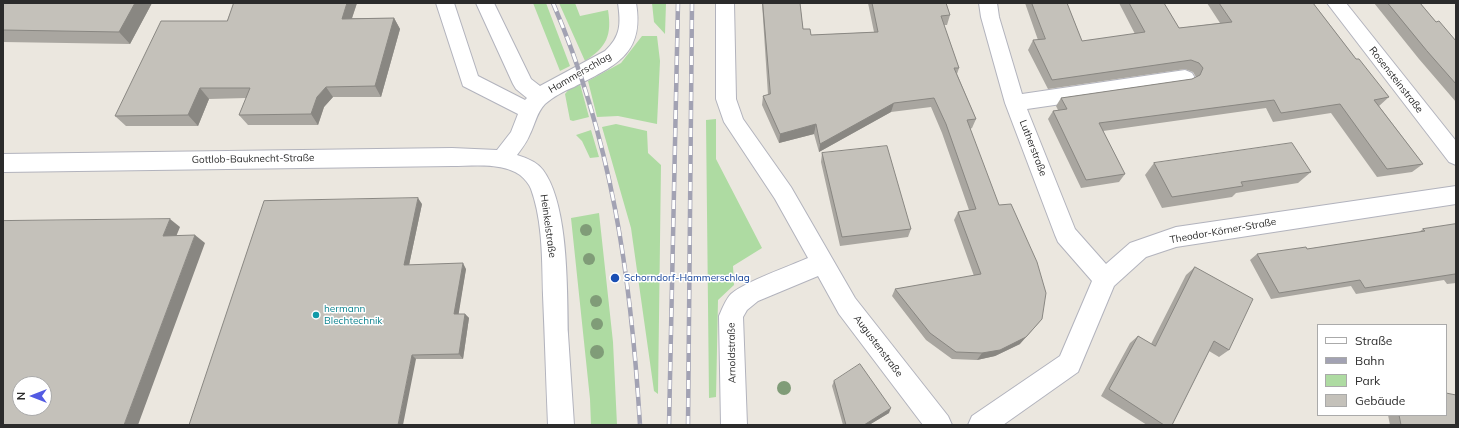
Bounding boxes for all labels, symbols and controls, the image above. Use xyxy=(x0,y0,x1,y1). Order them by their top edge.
street label: Rosensteinstraße xyxy=(1366,45,1426,115)
street label: Hammerschlag xyxy=(547,50,613,96)
street label: Lutherstraße xyxy=(1017,118,1049,178)
street label: Gottlob-Bauknecht-Straße xyxy=(192,152,314,166)
street label: Heinkelstraße xyxy=(538,193,558,259)
street label: Theodor-Körner-Straße xyxy=(1169,216,1277,246)
marker: Schorndorf-Hammerschlag xyxy=(609,272,621,284)
place label: Schorndorf-Hammerschlag xyxy=(624,272,750,284)
place label: hermann Blechtechnik xyxy=(324,303,383,326)
marker: hermann Blechtechnik xyxy=(311,310,321,320)
street label: Augustenstraße xyxy=(851,313,905,379)
street label: Arnoldstraße xyxy=(725,323,739,383)
legend xyxy=(1317,324,1447,416)
text: Straße xyxy=(1355,333,1392,348)
text: Bahn xyxy=(1355,353,1384,368)
text: Park xyxy=(1355,373,1380,388)
north arrow xyxy=(12,376,52,416)
text: N xyxy=(14,392,28,400)
text: Gebäude xyxy=(1355,393,1405,408)

